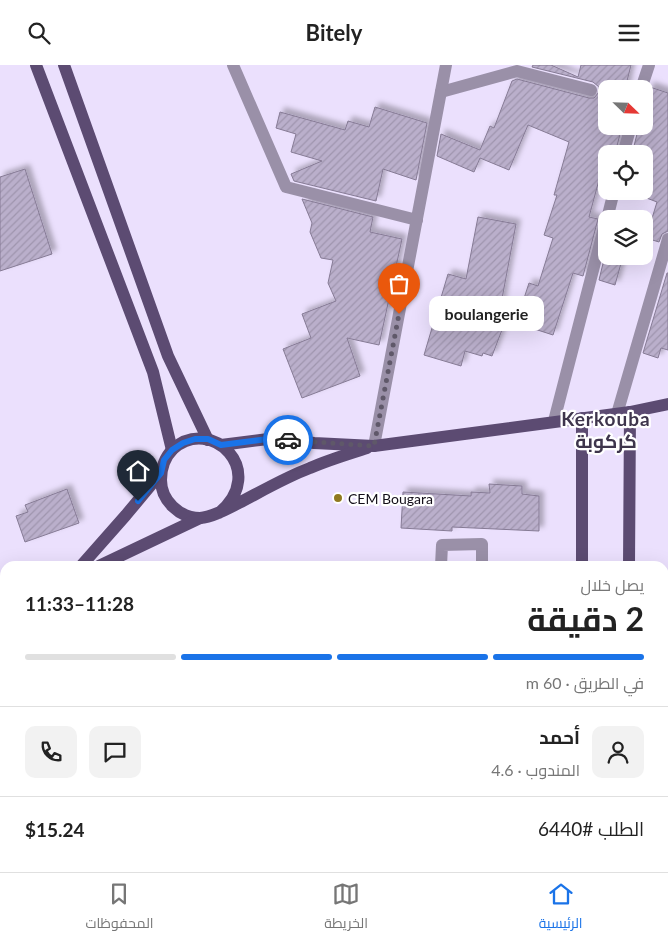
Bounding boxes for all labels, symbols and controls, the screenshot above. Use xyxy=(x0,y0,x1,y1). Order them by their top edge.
icon: search xyxy=(25,19,53,47)
text: Bitely xyxy=(306,19,362,46)
icon: menu xyxy=(615,19,643,47)
north arrow xyxy=(598,80,652,135)
map controls xyxy=(598,80,653,265)
button: locate xyxy=(598,145,653,200)
button: layers xyxy=(598,210,653,265)
pin xyxy=(378,263,420,314)
icon: bag xyxy=(385,270,413,298)
callout: boulangerie xyxy=(429,297,544,331)
text: boulangerie xyxy=(445,304,528,323)
district label: Kerkouba كركوبة xyxy=(561,407,651,453)
courier xyxy=(263,415,313,465)
icon: car xyxy=(274,426,302,454)
pin xyxy=(117,450,159,501)
icon: home xyxy=(124,457,152,485)
place label: CEM Bougara xyxy=(348,490,433,507)
marker: CEM Bougara xyxy=(332,492,344,504)
text: يصل خلال xyxy=(581,575,644,594)
text: 11:28–11:33 xyxy=(25,592,134,615)
text: 2 دقيقة xyxy=(527,599,644,638)
text: في الطريق · 60 m xyxy=(526,673,644,692)
text: أحمد xyxy=(539,725,580,748)
button: phone xyxy=(25,726,77,778)
button: chat xyxy=(89,726,141,778)
button: person xyxy=(592,726,644,778)
text: المندوب · 4.6 xyxy=(491,760,580,779)
text: الطلب #6440 xyxy=(538,817,644,840)
text: $15.24 xyxy=(25,818,85,841)
tab: المحفوظات xyxy=(85,880,154,936)
tab: الخريطة xyxy=(324,880,368,936)
tab: الرئيسية xyxy=(539,880,583,936)

